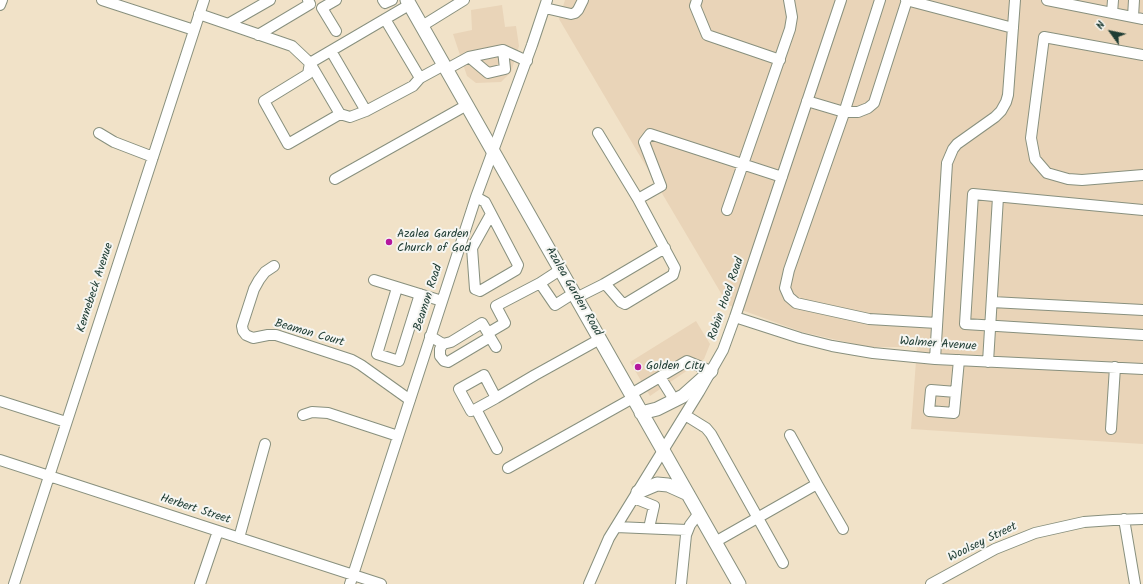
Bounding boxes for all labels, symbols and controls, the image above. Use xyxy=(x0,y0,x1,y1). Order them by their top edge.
north arrow xyxy=(1091,12,1131,52)
text: N xyxy=(1091,18,1110,33)
place label: Azalea Garden Church of God xyxy=(397,228,470,256)
marker: Azalea Garden Church of God xyxy=(384,237,394,247)
street label: Kennebeck Avenue xyxy=(75,241,117,335)
street label: Azalea Garden Road xyxy=(542,245,604,339)
street label: Robin Hood Road xyxy=(706,256,748,342)
street label: Beamon Road xyxy=(412,263,446,333)
street label: Beamon Court xyxy=(272,317,346,351)
street label: Walmer Avenue xyxy=(899,335,977,355)
place label: Golden City xyxy=(646,360,705,374)
marker: Golden City xyxy=(633,362,643,372)
street label: Herbert Street xyxy=(158,492,232,528)
street label: Woolsey Street xyxy=(946,520,1020,566)

